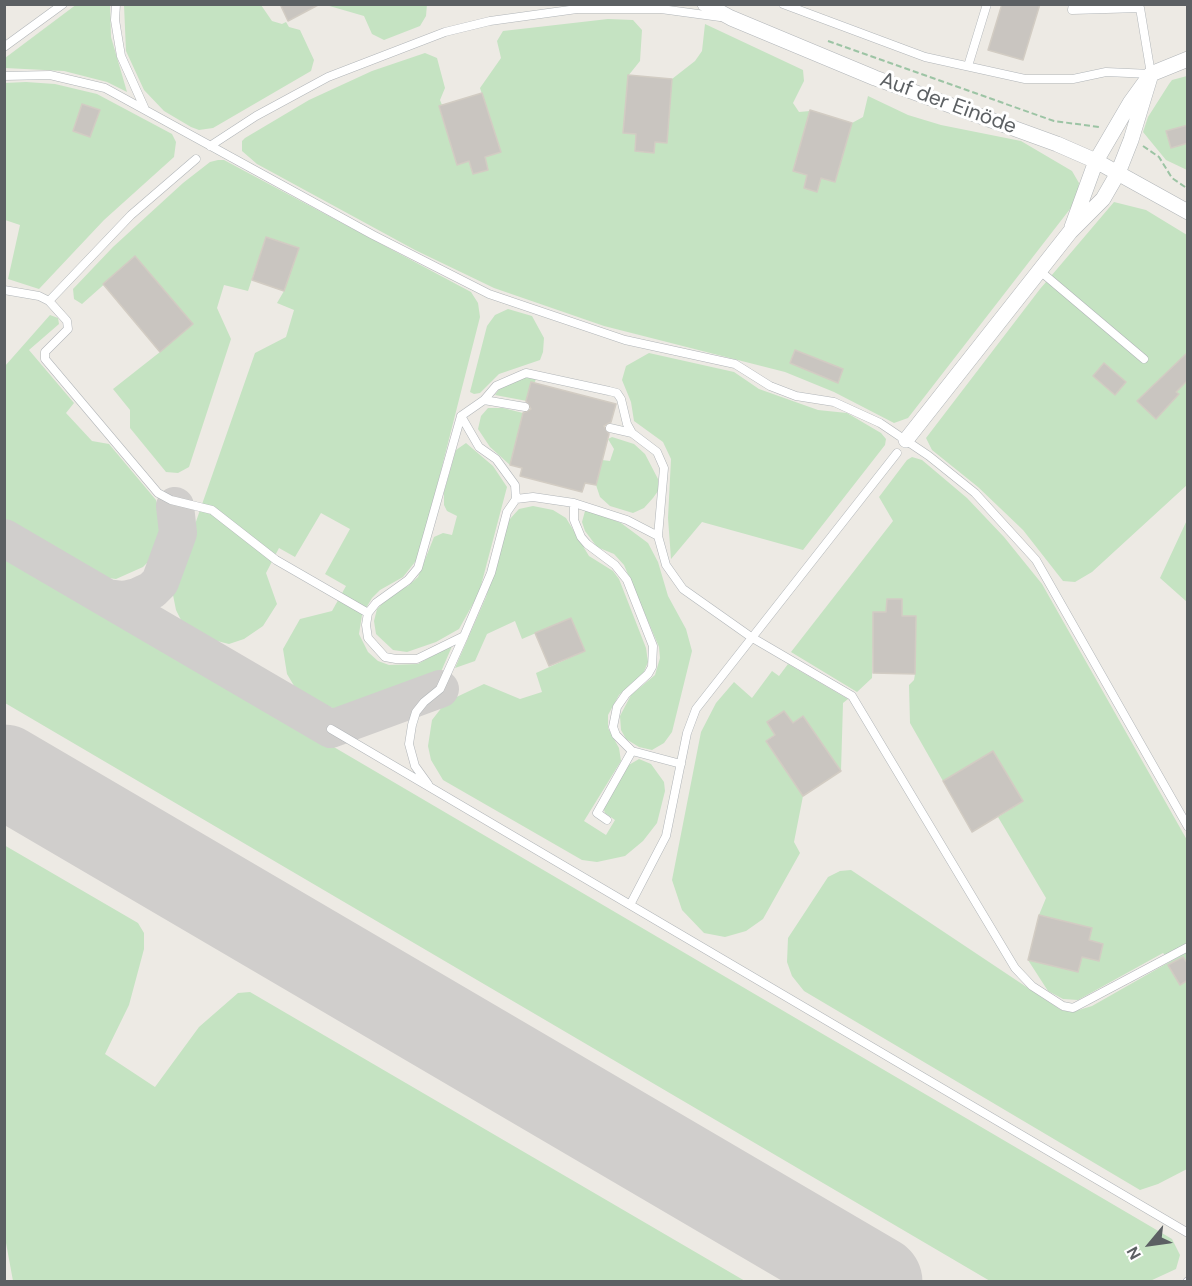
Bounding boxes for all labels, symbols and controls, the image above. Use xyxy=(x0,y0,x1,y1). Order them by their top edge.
street label: Auf der Einöde xyxy=(876,68,1020,140)
north arrow xyxy=(1120,1214,1180,1274)
text: N xyxy=(1122,1243,1146,1263)

